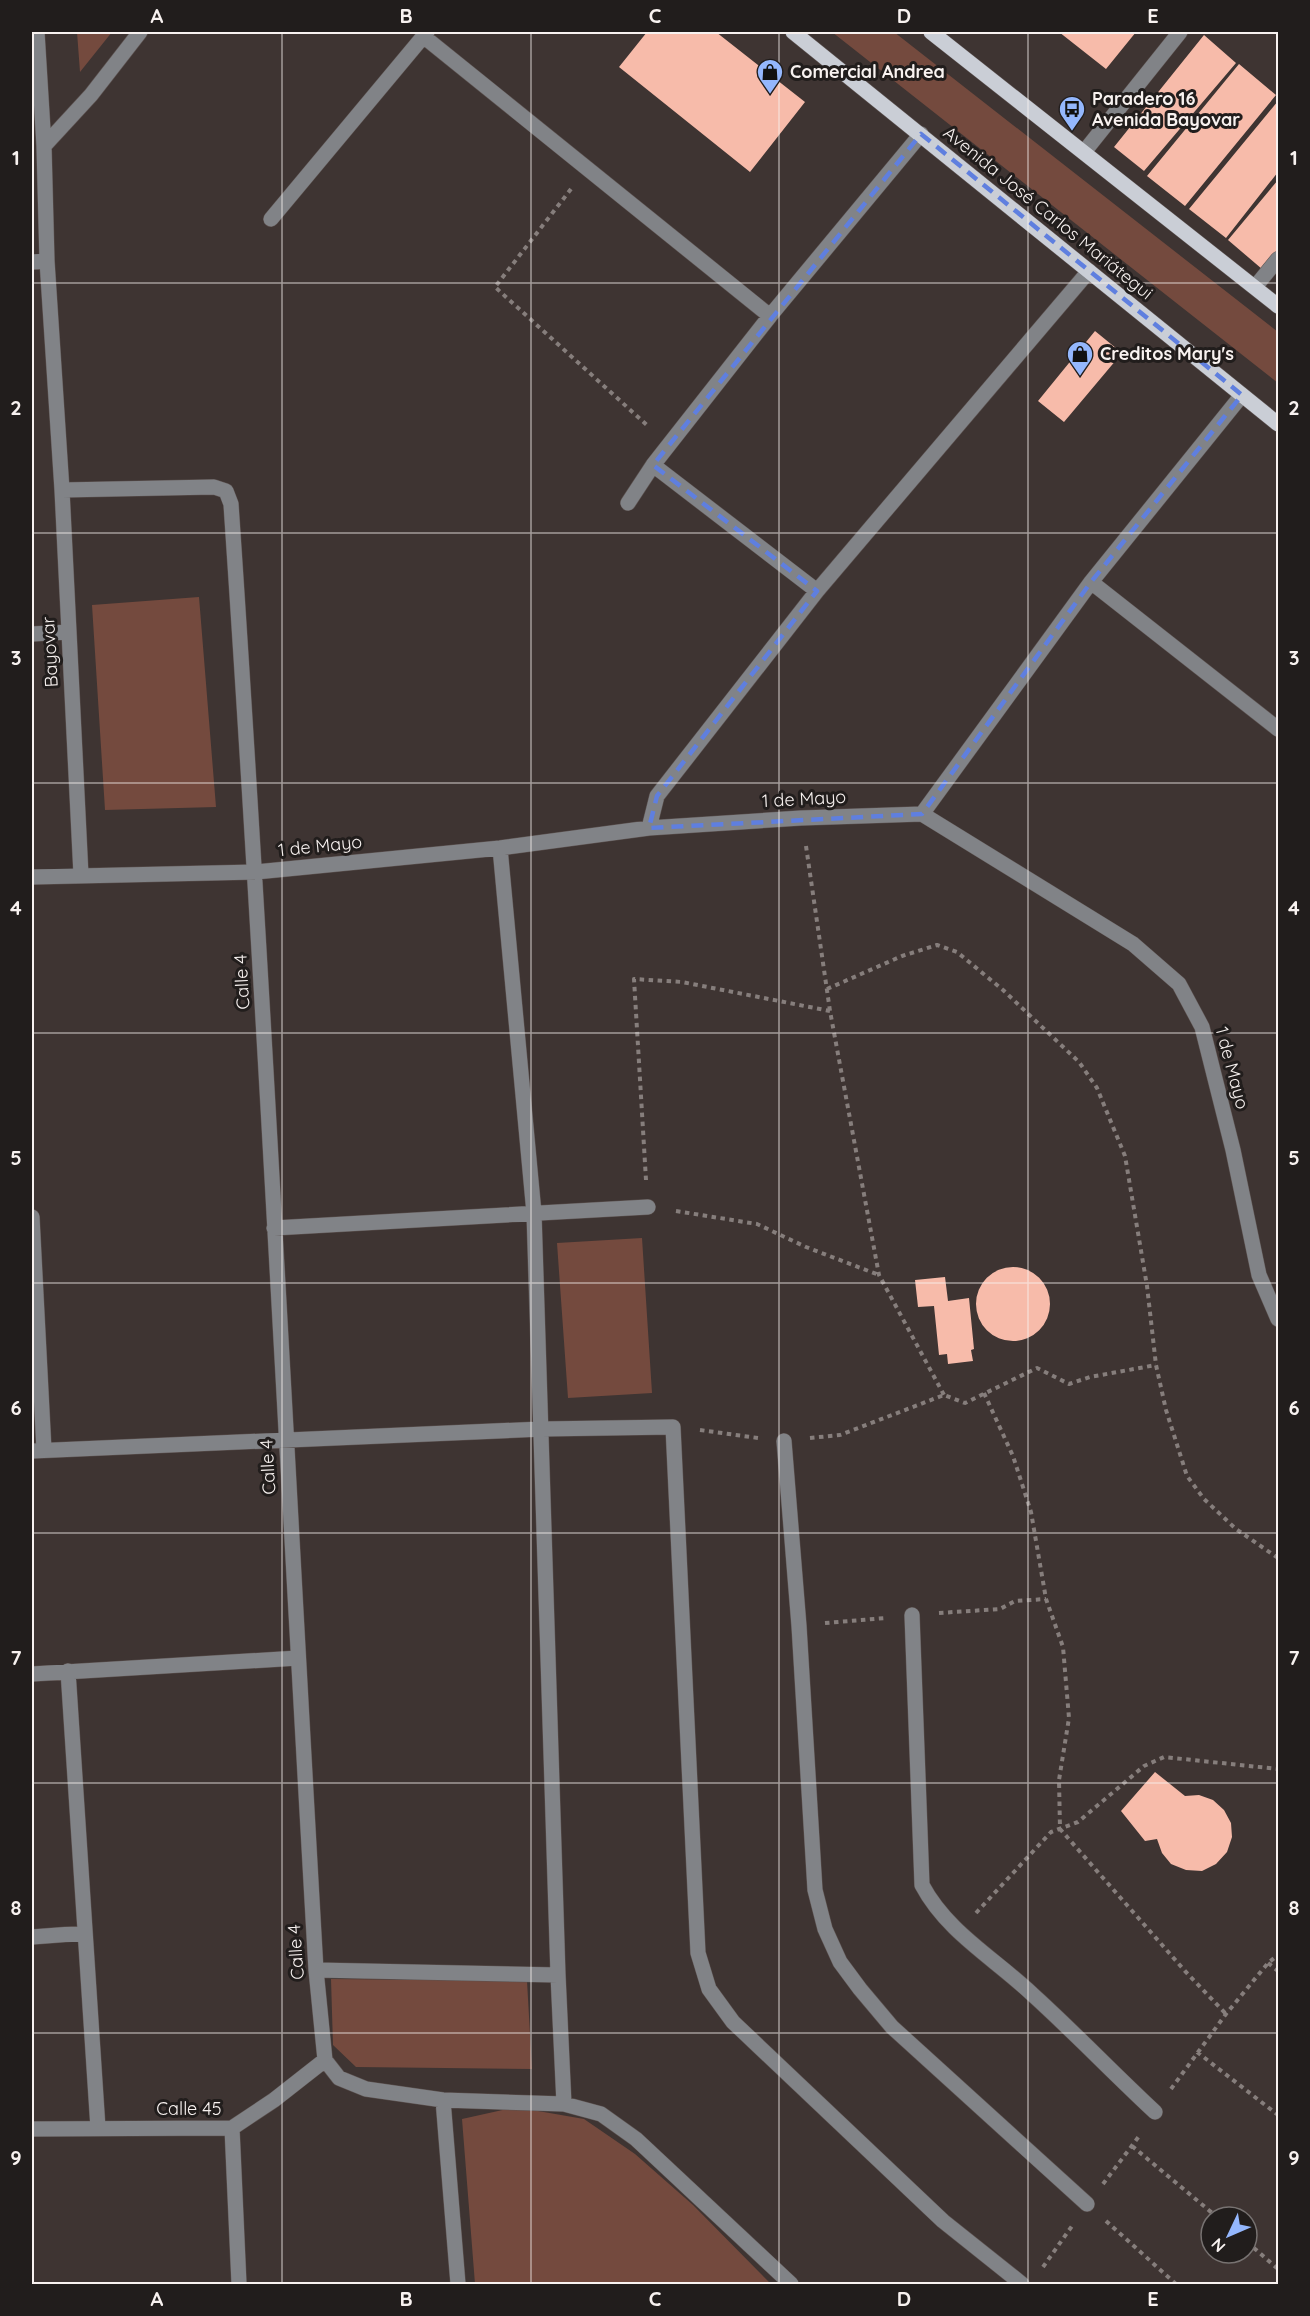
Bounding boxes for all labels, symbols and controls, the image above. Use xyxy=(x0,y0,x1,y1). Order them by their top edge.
text: A xyxy=(151,3,164,28)
text: B xyxy=(399,3,413,28)
text: C xyxy=(649,3,662,28)
text: D xyxy=(897,3,911,28)
text: E xyxy=(1147,3,1159,28)
shop icon: Comercial Andrea xyxy=(755,57,785,95)
place label: Comercial Andrea xyxy=(790,60,945,83)
place label: Paradero 16 Avenida Bayovar xyxy=(1092,87,1240,131)
bus stop icon: Paradero 16 Avenida Bayovar xyxy=(1057,94,1087,132)
street label: Avenida José Carlos Mariátegui xyxy=(939,121,1158,304)
text: 1 xyxy=(12,145,20,170)
text: 1 xyxy=(1290,145,1298,170)
shop icon: Creditos Mary's xyxy=(1065,339,1095,377)
place label: Creditos Mary's xyxy=(1100,342,1234,365)
text: 2 xyxy=(10,395,22,420)
text: 2 xyxy=(1288,395,1300,420)
street label: Bayovar xyxy=(36,616,63,688)
text: 3 xyxy=(11,645,21,670)
text: 3 xyxy=(1289,645,1299,670)
street label: 1 de Mayo xyxy=(761,785,847,812)
street label: 1 de Mayo xyxy=(277,830,363,861)
text: 4 xyxy=(10,895,22,920)
text: 4 xyxy=(1288,895,1300,920)
street label: Calle 4 xyxy=(229,954,254,1010)
street label: 1 de Mayo xyxy=(1210,1024,1255,1112)
text: 5 xyxy=(10,1145,22,1170)
text: 5 xyxy=(1288,1145,1300,1170)
text: 6 xyxy=(10,1395,22,1420)
text: 6 xyxy=(1288,1395,1300,1420)
street label: Calle 4 xyxy=(255,1439,280,1495)
text: 7 xyxy=(11,1645,22,1670)
text: 7 xyxy=(1289,1645,1300,1670)
text: 8 xyxy=(11,1895,22,1920)
text: 8 xyxy=(1289,1895,1300,1920)
street label: Calle 4 xyxy=(282,1924,309,1980)
street label: Calle 45 xyxy=(156,2097,222,2120)
text: 9 xyxy=(10,2145,22,2170)
text: 9 xyxy=(1288,2145,1300,2170)
north arrow xyxy=(1199,2205,1259,2265)
text: N xyxy=(1207,2234,1229,2257)
text: A xyxy=(151,2286,164,2311)
text: B xyxy=(399,2286,413,2311)
text: C xyxy=(649,2286,662,2311)
text: D xyxy=(897,2286,911,2311)
text: E xyxy=(1147,2286,1159,2311)

